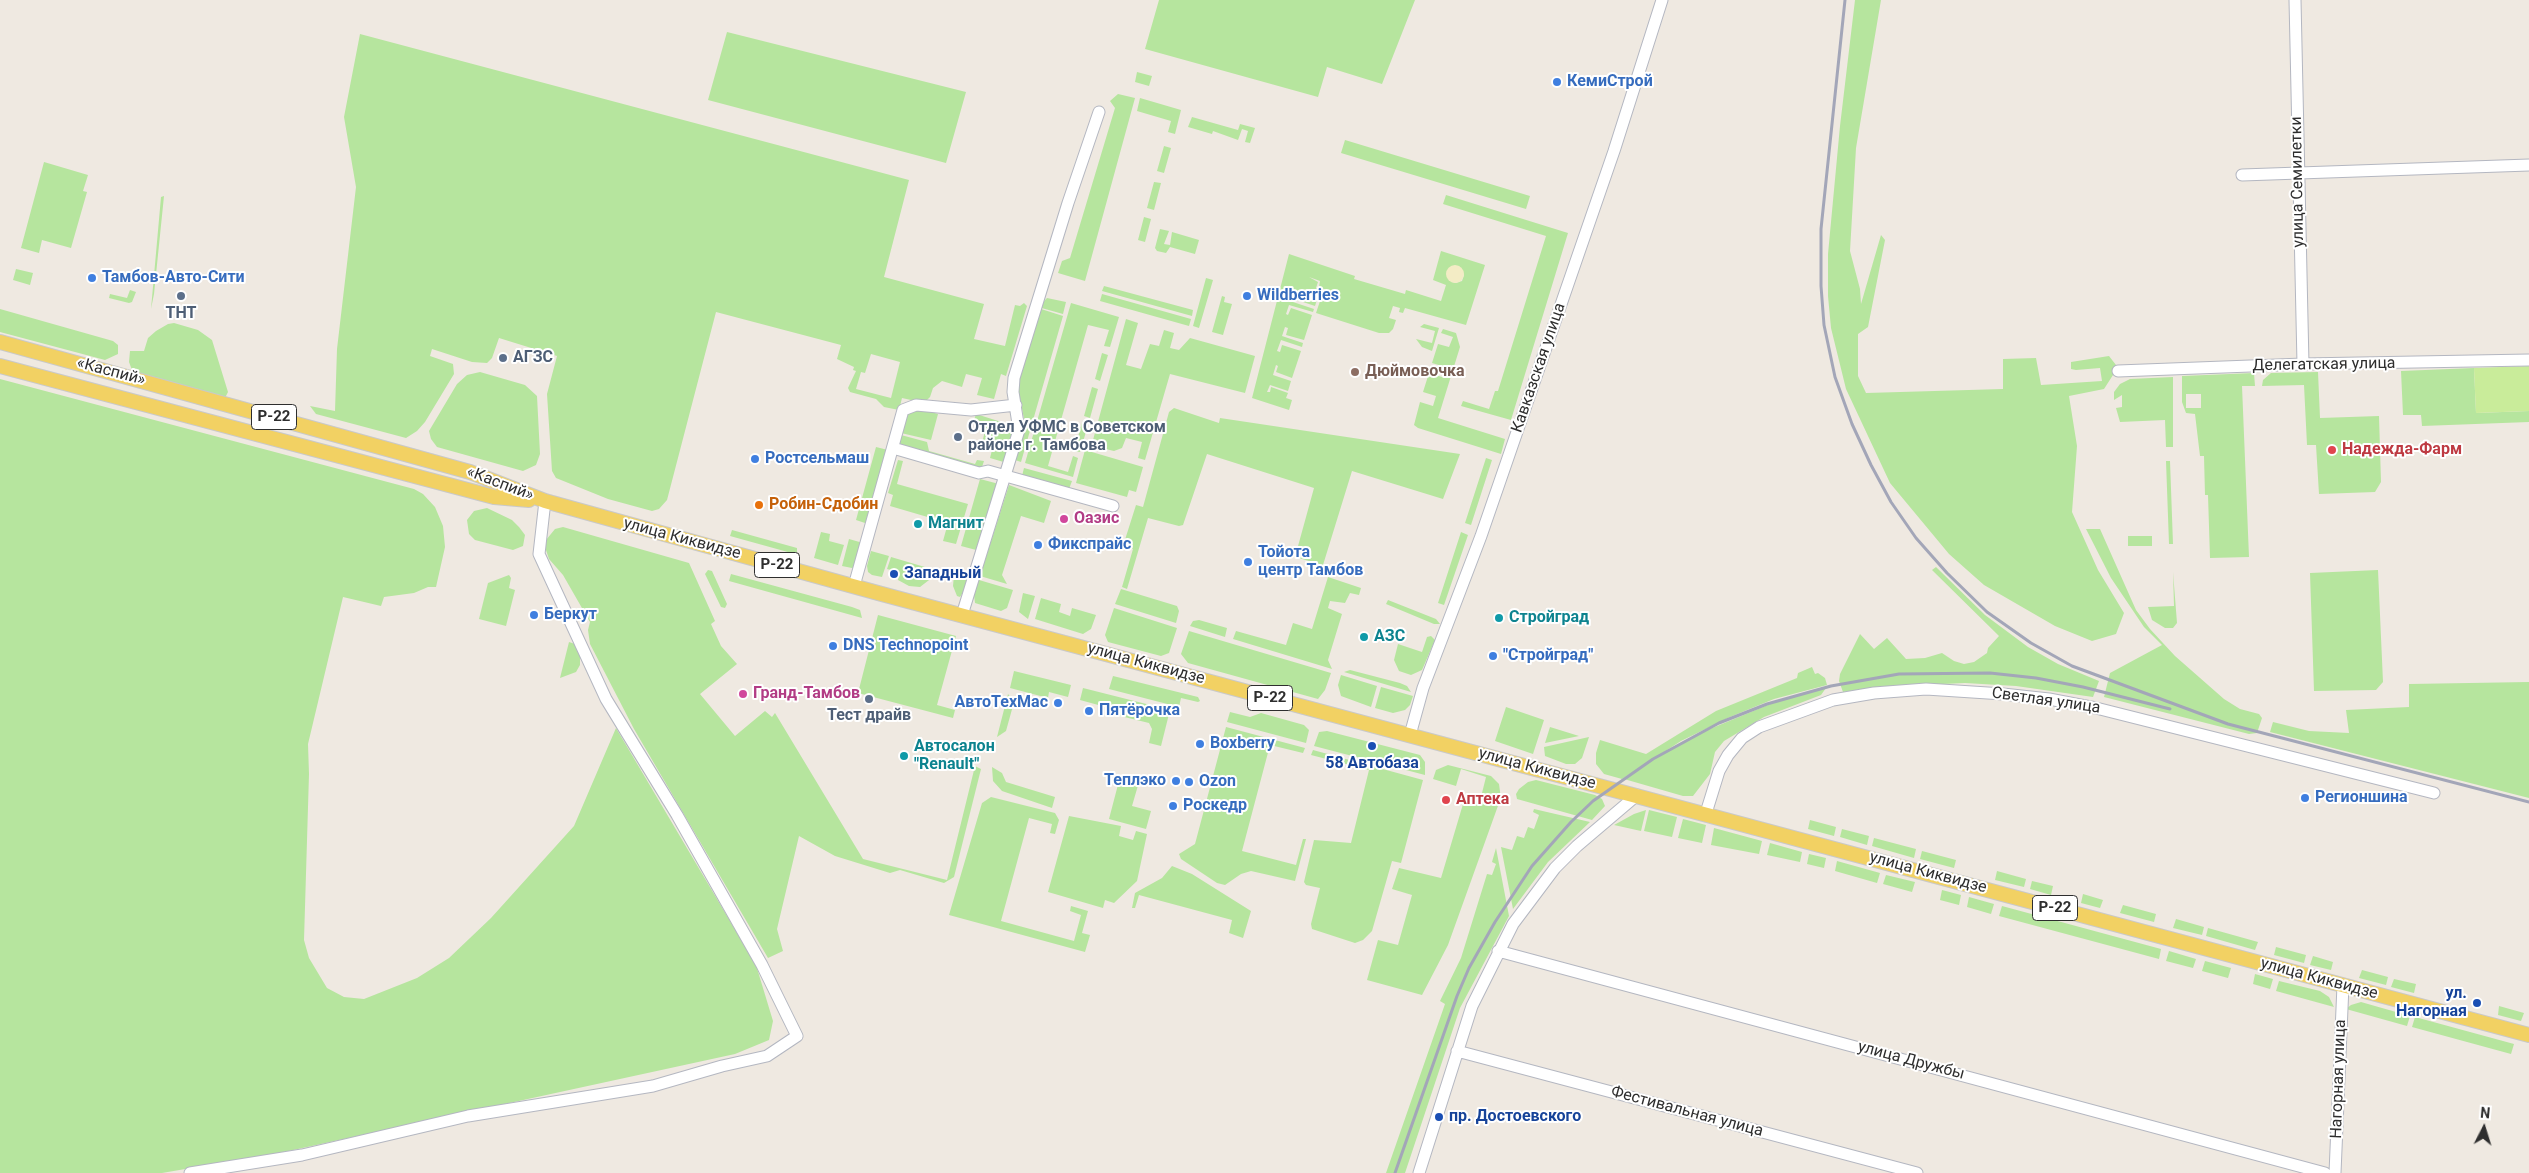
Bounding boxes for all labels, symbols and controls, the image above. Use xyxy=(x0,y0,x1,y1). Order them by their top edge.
place label: КемиСтрой xyxy=(1567,72,1653,92)
marker: КемиСтрой xyxy=(1551,76,1563,88)
street label: улица Семилетки xyxy=(2287,116,2309,248)
place label: Тамбов-Авто-Сити xyxy=(102,268,245,288)
marker: Тамбов-Авто-Сити xyxy=(86,272,98,284)
place label: Wildberries xyxy=(1257,286,1339,306)
marker: ТНТ xyxy=(175,290,187,302)
marker: Wildberries xyxy=(1241,290,1253,302)
street label: Кавказская улица xyxy=(1508,301,1570,435)
place label: ТНТ xyxy=(166,304,196,324)
place label: АГЗС xyxy=(513,348,553,368)
marker: АГЗС xyxy=(497,352,509,364)
street label: «Каспий» xyxy=(75,354,147,390)
street label: Делегатская улица xyxy=(2252,354,2396,376)
place label: Дюймовочка xyxy=(1365,362,1465,382)
marker: Дюймовочка xyxy=(1349,366,1361,378)
road number: Р-22 xyxy=(252,404,296,430)
place label: Отдел УФМС в Советском районе г. Тамбова xyxy=(968,418,1166,456)
marker: Отдел УФМС в Советском районе г. Тамбова xyxy=(952,431,964,443)
place label: Надежда-Фарм xyxy=(2342,440,2462,460)
marker: Надежда-Фарм xyxy=(2326,444,2338,456)
place label: Ростсельмаш xyxy=(765,449,869,469)
marker: Ростсельмаш xyxy=(749,453,761,465)
street label: «Каспий» xyxy=(464,462,536,506)
place label: Робин-Сдобин xyxy=(769,495,878,515)
marker: Робин-Сдобин xyxy=(753,499,765,511)
place label: Оазис xyxy=(1074,509,1119,529)
marker: Оазис xyxy=(1058,513,1070,525)
street label: улица Киквидзе xyxy=(621,514,743,564)
place label: Магнит xyxy=(928,514,984,534)
marker: Магнит xyxy=(912,518,924,530)
place label: Фикспрайс xyxy=(1048,535,1131,555)
marker: Фикспрайс xyxy=(1032,539,1044,551)
place label: Тойота центр Тамбов xyxy=(1258,543,1363,581)
road number: Р-22 xyxy=(754,552,800,578)
marker: Тойота центр Тамбов xyxy=(1242,556,1254,568)
place label: Западный xyxy=(904,564,981,584)
marker: Западный xyxy=(888,568,900,580)
place label: Беркут xyxy=(544,605,597,625)
place label: Стройград xyxy=(1509,608,1589,628)
marker: Беркут xyxy=(528,609,540,621)
marker: Стройград xyxy=(1493,612,1505,624)
place label: АЗС xyxy=(1374,627,1405,647)
marker: АЗС xyxy=(1358,631,1370,643)
place label: DNS Technopoint xyxy=(843,636,968,656)
street label: улица Киквидзе xyxy=(1085,639,1207,689)
marker: DNS Technopoint xyxy=(827,640,839,652)
place label: "Стройград" xyxy=(1503,646,1593,666)
marker: "Стройград" xyxy=(1487,650,1499,662)
place label: Гранд-Тамбов xyxy=(753,684,860,704)
street label: Светлая улица xyxy=(1990,684,2102,718)
road number: Р-22 xyxy=(1248,686,1292,710)
marker: Гранд-Тамбов xyxy=(737,688,749,700)
marker: Тест драйв xyxy=(863,693,875,705)
place label: АвтоТехМас xyxy=(954,693,1048,713)
marker: АвтоТехМас xyxy=(1052,697,1064,709)
place label: Пятёрочка xyxy=(1099,701,1180,721)
marker: Пятёрочка xyxy=(1083,705,1095,717)
place label: Тест драйв xyxy=(827,706,911,726)
place label: Boxberry xyxy=(1210,734,1275,754)
place label: Автосалон "Renault" xyxy=(914,737,995,775)
marker: Boxberry xyxy=(1194,738,1206,750)
marker: 58 Автобаза xyxy=(1366,740,1378,752)
street label: улица Киквидзе xyxy=(1476,744,1598,794)
marker: Автосалон "Renault" xyxy=(898,750,910,762)
place label: 58 Автобаза xyxy=(1325,754,1419,774)
place label: Теплэко xyxy=(1104,771,1166,791)
place label: Ozon xyxy=(1199,772,1236,792)
marker: Теплэко xyxy=(1170,775,1182,787)
marker: Ozon xyxy=(1183,776,1195,788)
place label: Регионшина xyxy=(2315,788,2408,808)
place label: Аптека xyxy=(1456,790,1509,810)
marker: Регионшина xyxy=(2299,792,2311,804)
marker: Аптека xyxy=(1440,794,1452,806)
place label: Роскедр xyxy=(1183,796,1247,816)
marker: Роскедр xyxy=(1167,800,1179,812)
street label: улица Киквидзе xyxy=(1867,848,1989,898)
road number: Р-22 xyxy=(2032,896,2078,920)
street label: улица Киквидзе xyxy=(2258,954,2380,1004)
place label: ул. Нагорная xyxy=(2396,984,2467,1022)
marker: ул. Нагорная xyxy=(2471,997,2483,1009)
street label: Нагорная улица xyxy=(2327,1019,2351,1139)
street label: улица Дружбы xyxy=(1855,1038,1967,1084)
street label: Фестивальная улица xyxy=(1609,1082,1765,1142)
north arrow xyxy=(2459,1103,2509,1153)
text: N xyxy=(2480,1105,2491,1121)
place label: пр. Достоевского xyxy=(1449,1107,1581,1127)
marker: пр. Достоевского xyxy=(1433,1111,1445,1123)

